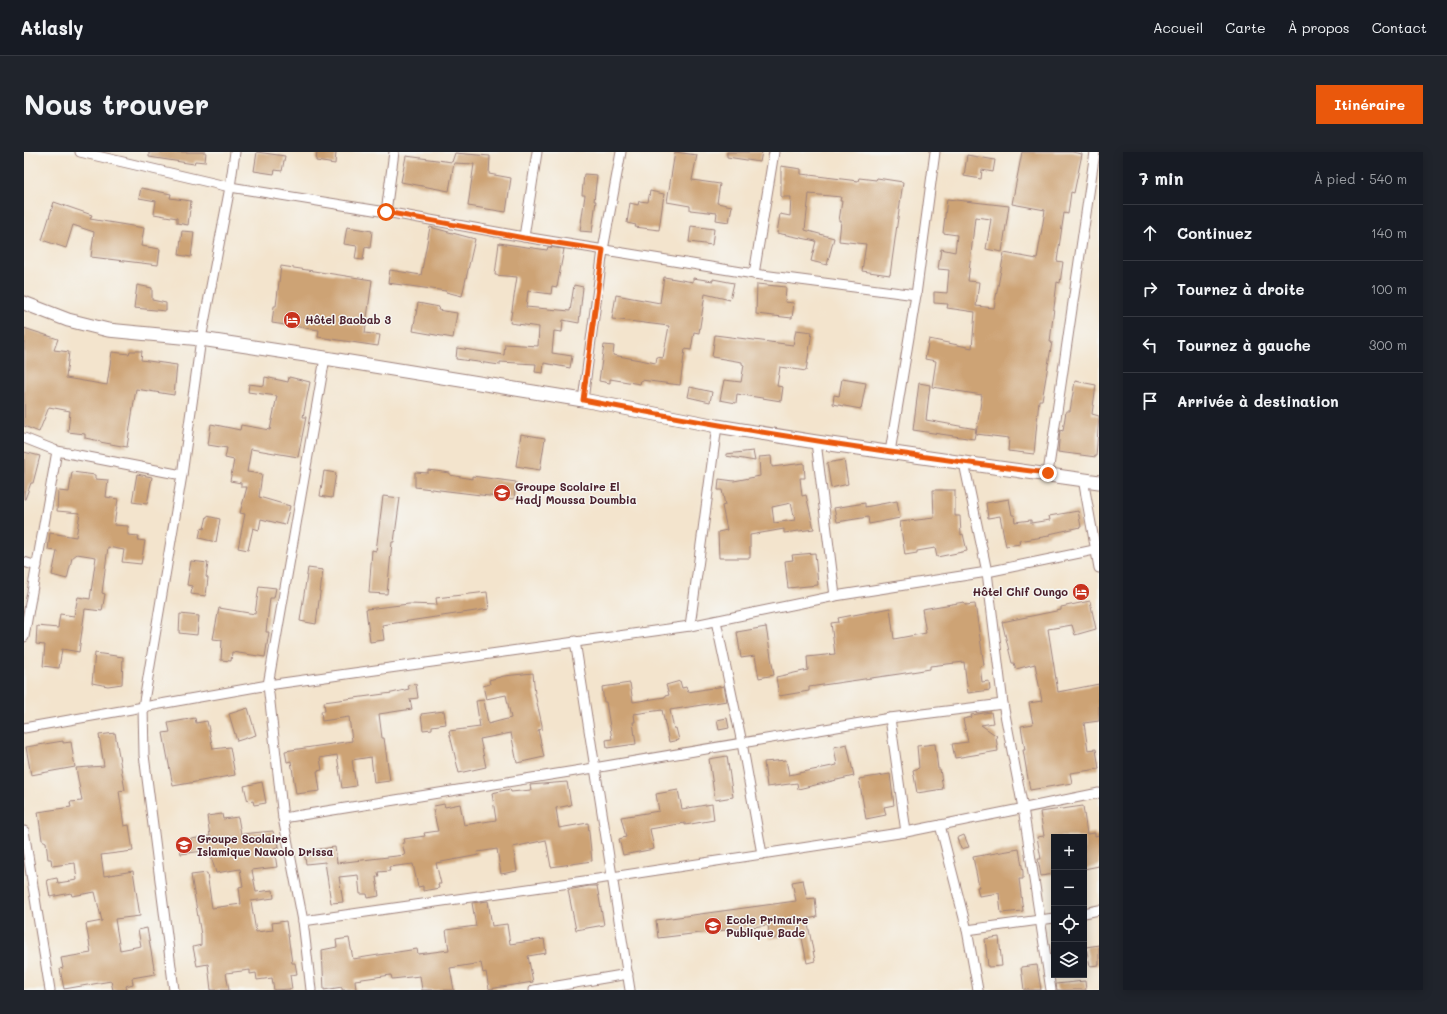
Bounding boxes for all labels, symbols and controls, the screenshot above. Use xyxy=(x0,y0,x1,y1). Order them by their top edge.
text: Atlasly xyxy=(20,15,83,40)
text: Accueil xyxy=(1153,18,1203,37)
text: Carte xyxy=(1225,18,1266,37)
text: À propos xyxy=(1288,18,1350,37)
text: Contact xyxy=(1372,18,1427,37)
button: Itinéraire xyxy=(1316,85,1423,124)
text: Nous trouver xyxy=(24,86,209,122)
text: 7 min xyxy=(1139,167,1184,189)
text: À pied · 540 m xyxy=(1314,170,1407,187)
route start xyxy=(377,203,395,221)
icon: ahead xyxy=(1139,222,1161,244)
text: Continuez xyxy=(1177,223,1252,243)
text: 140 m xyxy=(1371,224,1407,241)
icon: right xyxy=(1139,278,1161,300)
text: Tournez à droite xyxy=(1177,279,1305,299)
text: 100 m xyxy=(1371,280,1407,297)
hotel icon: Hôtel Baobab 3 xyxy=(282,310,302,330)
place label: Hôtel Baobab 3 xyxy=(305,312,391,327)
icon: left xyxy=(1139,334,1161,356)
text: Tournez à gauche xyxy=(1177,335,1311,355)
text: 300 m xyxy=(1369,336,1407,353)
icon: arrive xyxy=(1139,390,1161,412)
text: Arrivée à destination xyxy=(1177,391,1339,411)
route end xyxy=(1039,464,1057,482)
place label: Groupe Scolaire El Hadj Moussa Doumbia xyxy=(515,479,637,507)
school or university icon: Groupe Scolaire El Hadj Moussa Doumbia xyxy=(492,483,512,503)
hotel icon: Hôtel Chif Oungo xyxy=(1071,582,1091,602)
place label: Hôtel Chif Oungo xyxy=(972,584,1068,599)
place label: Groupe Scolaire Islamique Nawolo Drissa xyxy=(197,831,334,859)
map controls xyxy=(1051,834,1087,978)
button: + xyxy=(1051,834,1087,870)
school or university icon: Groupe Scolaire Islamique Nawolo Drissa xyxy=(174,835,194,855)
button: − xyxy=(1051,870,1087,906)
button: locate xyxy=(1051,906,1087,942)
place label: Ecole Primaire Publique Bade xyxy=(726,912,809,940)
school or university icon: Ecole Primaire Publique Bade xyxy=(703,916,723,936)
button: layers xyxy=(1051,942,1087,978)

